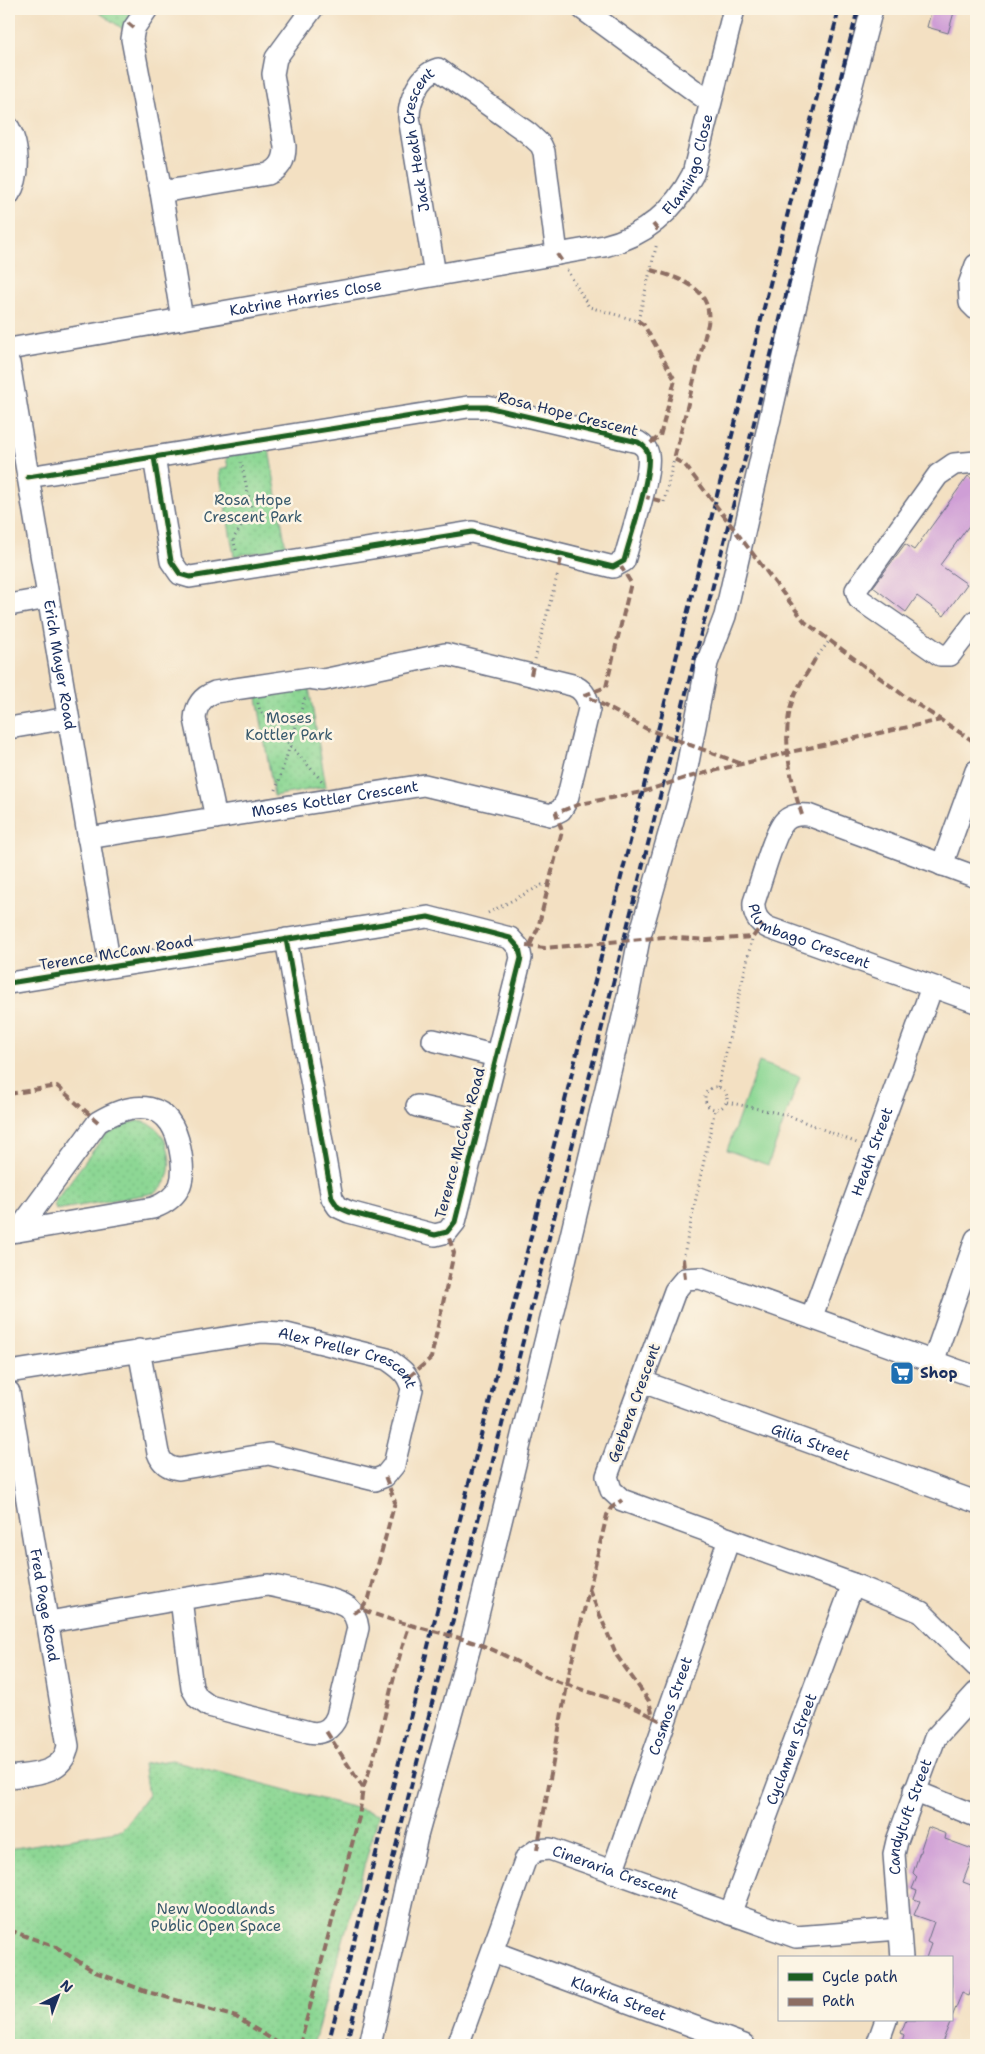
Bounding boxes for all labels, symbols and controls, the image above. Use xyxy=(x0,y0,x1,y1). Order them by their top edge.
street label: Jack Heath Crescent xyxy=(399,63,439,213)
street label: Flamingo Close xyxy=(658,112,718,220)
street label: Katrine Harries Close xyxy=(228,275,383,321)
street label: Rosa Hope Crescent xyxy=(496,387,640,441)
park label: Rosa Hope Crescent Park xyxy=(204,490,302,527)
street label: Erich Mayer Road xyxy=(39,598,80,732)
park label: Moses Kottler Park xyxy=(245,708,333,745)
street label: Moses Kottler Crescent xyxy=(250,776,420,822)
street label: Plumbago Crescent xyxy=(744,903,873,973)
street label: Terence McCaw Road xyxy=(38,931,195,975)
street label: Terence McCaw Road xyxy=(430,1065,490,1221)
street label: Heath Street xyxy=(847,1104,897,1199)
street label: Alex Preller Crescent xyxy=(276,1322,421,1391)
street label: Gerbera Crescent xyxy=(603,1341,665,1465)
supermarket icon: Shop xyxy=(889,1360,915,1386)
place label: Shop xyxy=(920,1363,957,1383)
street label: Gilia Street xyxy=(768,1419,853,1466)
street label: Fred Page Road xyxy=(25,1547,64,1664)
street label: Cosmos Street xyxy=(644,1654,697,1758)
street label: Cyclamen Street xyxy=(761,1690,821,1808)
street label: Candytuft Street xyxy=(884,1756,937,1876)
street label: Cineraria Crescent xyxy=(550,1841,681,1904)
park label: New Woodlands Public Open Space xyxy=(151,1899,281,1936)
legend xyxy=(778,1956,952,2022)
text: Cycle path xyxy=(822,1967,898,1987)
north arrow xyxy=(32,1972,82,2022)
street label: Klarkia Street xyxy=(568,1972,669,2025)
text: N xyxy=(57,1976,77,1997)
text: Path xyxy=(822,1991,855,2011)

